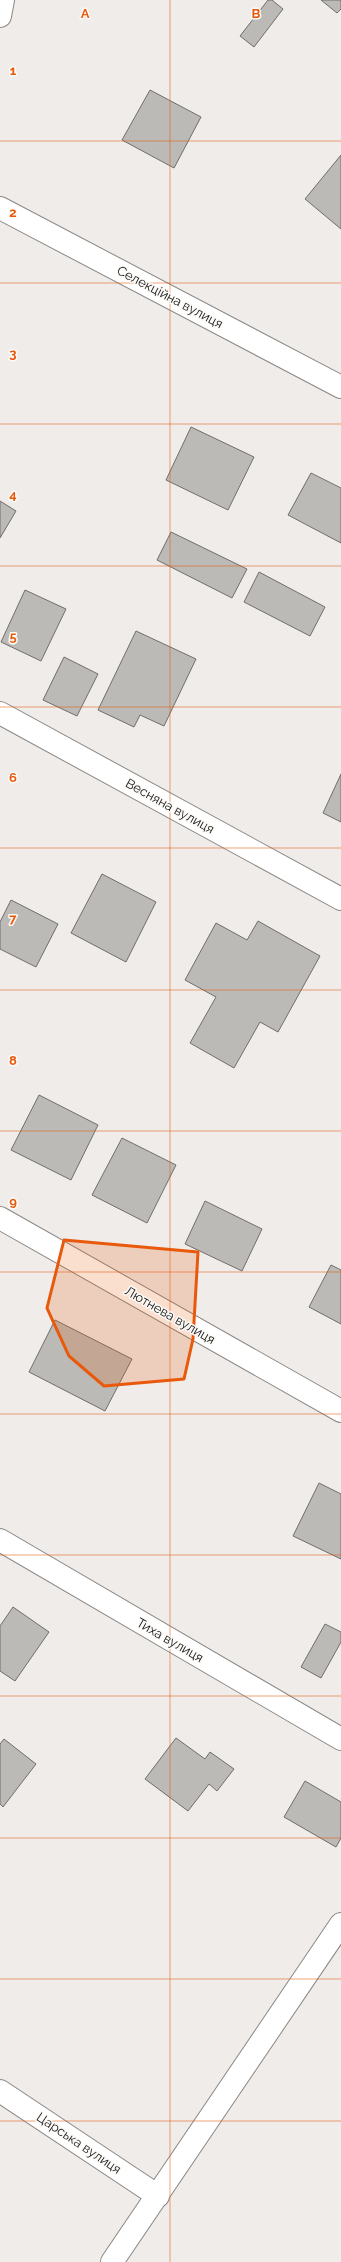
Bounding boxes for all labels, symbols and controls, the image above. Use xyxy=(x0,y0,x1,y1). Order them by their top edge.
text: A xyxy=(81,6,90,21)
text: B xyxy=(252,6,261,21)
text: 1 xyxy=(10,63,17,78)
text: 2 xyxy=(9,205,17,220)
street label: Селекційна вулиця xyxy=(114,263,226,331)
text: 3 xyxy=(9,346,17,361)
text: 4 xyxy=(9,487,17,502)
text: 5 xyxy=(9,629,17,644)
text: 6 xyxy=(9,770,17,785)
street label: Весняна вулиця xyxy=(123,775,217,837)
text: 7 xyxy=(9,911,17,926)
text: 8 xyxy=(9,1053,17,1068)
text: 9 xyxy=(9,1194,17,1209)
street label: Лютнева вулиця xyxy=(122,1283,218,1347)
street label: Тиха вулиця xyxy=(134,1615,206,1665)
street label: Царська вулиця xyxy=(34,2109,124,2177)

